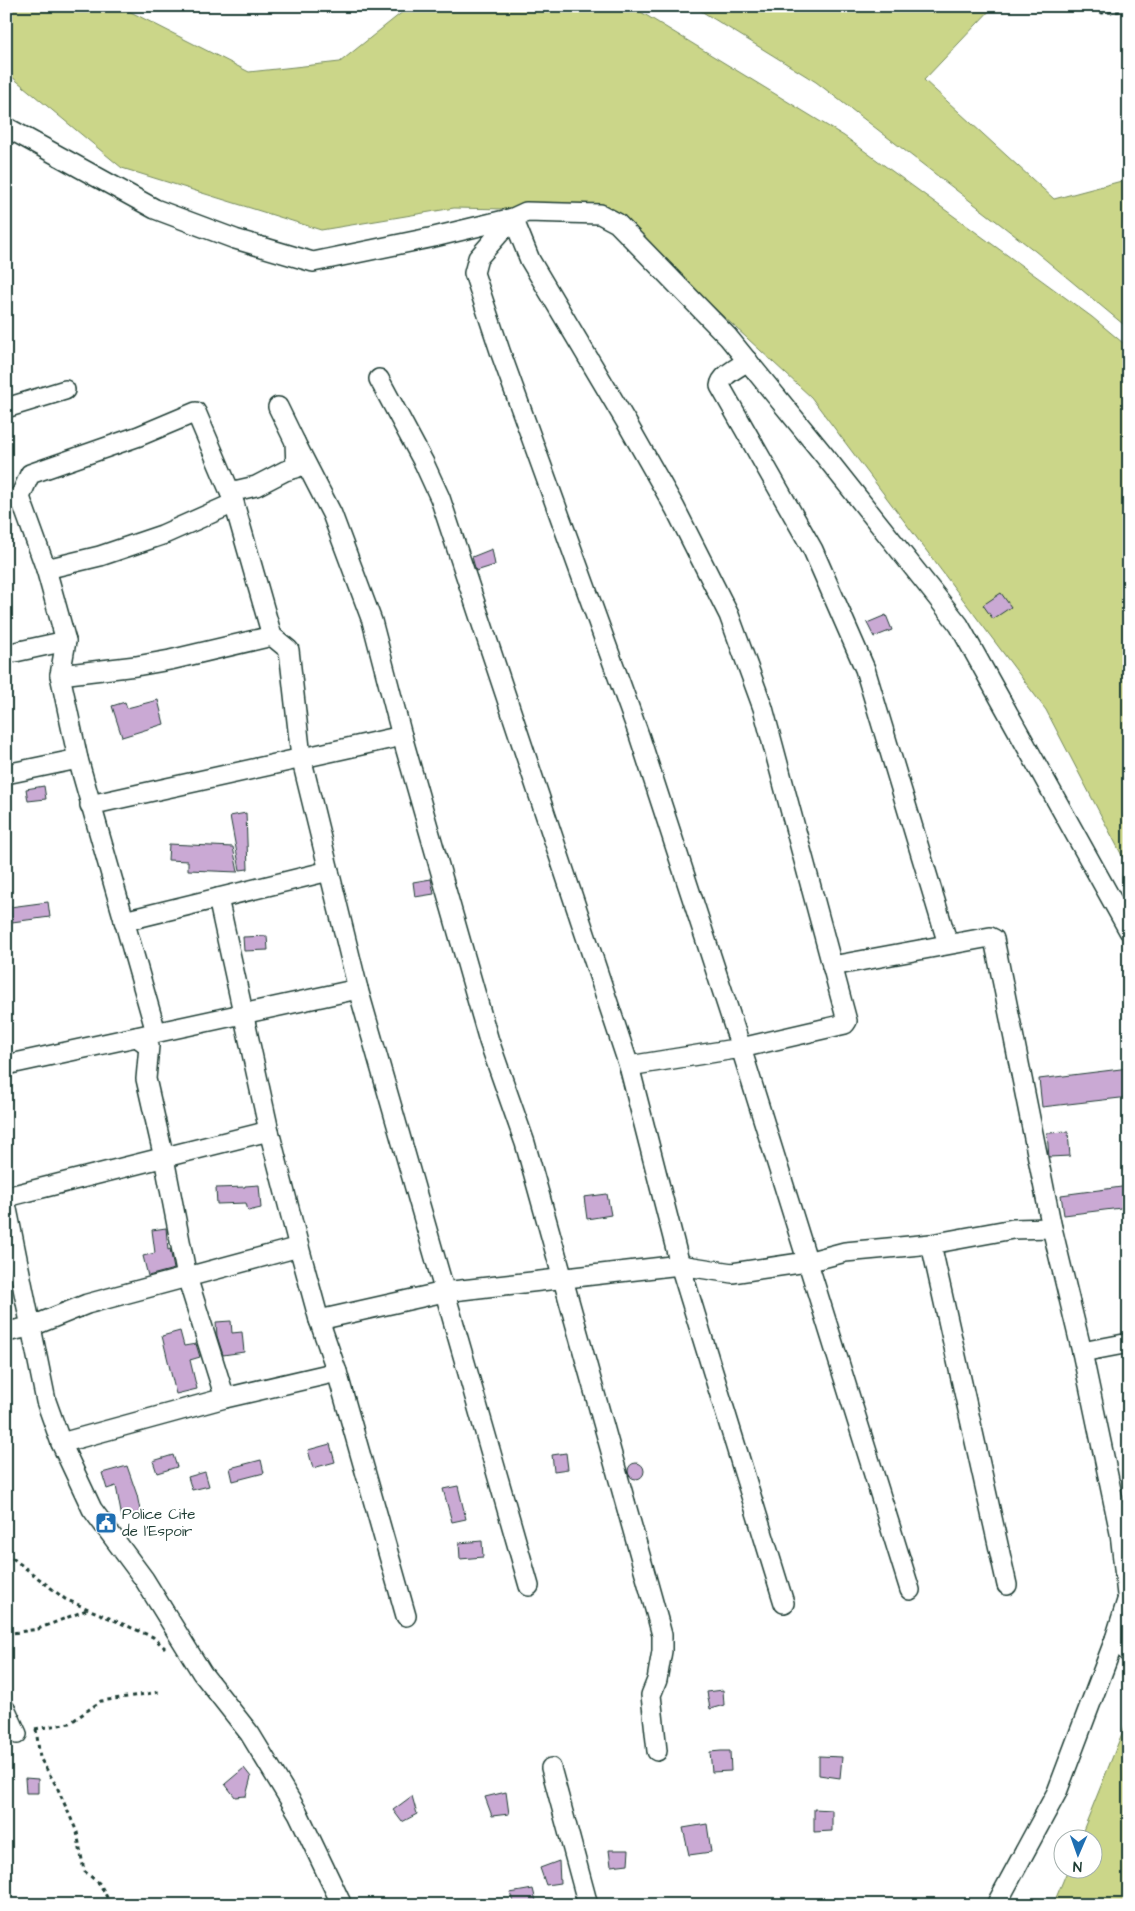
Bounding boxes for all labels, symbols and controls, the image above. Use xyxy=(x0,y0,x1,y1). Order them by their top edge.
place label: Police Cite de l'Espoir xyxy=(122,1504,195,1542)
public building icon: Police Cite de l'Espoir xyxy=(94,1511,118,1535)
north arrow xyxy=(1052,1828,1102,1878)
text: N xyxy=(1073,1856,1082,1876)

